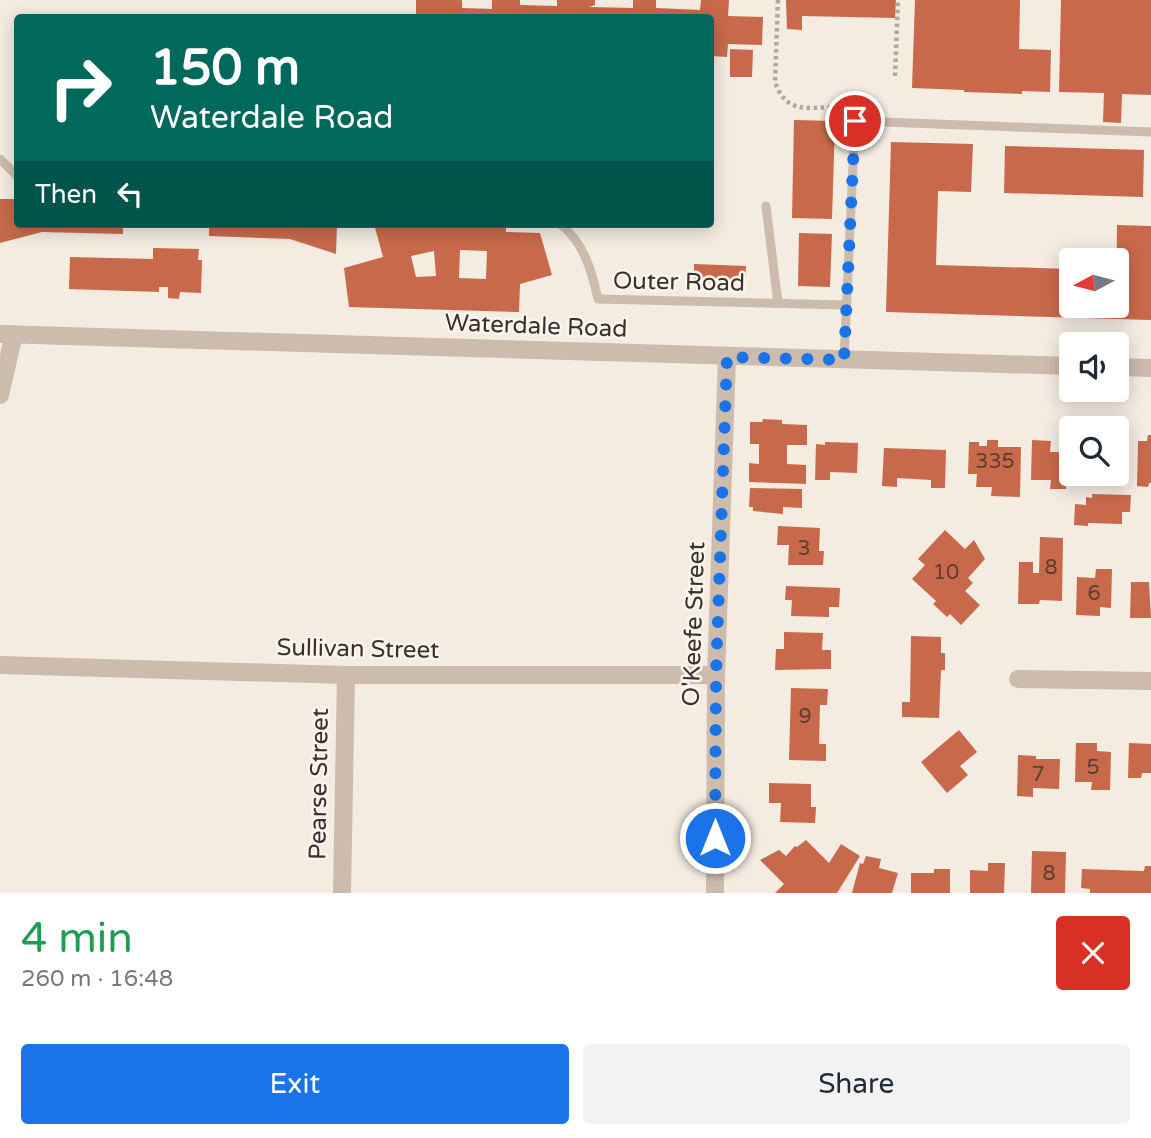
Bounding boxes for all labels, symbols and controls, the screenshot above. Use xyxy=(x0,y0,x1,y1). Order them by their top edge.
text: 150 m xyxy=(150,39,300,98)
icon: right xyxy=(35,42,126,133)
pin xyxy=(825,91,885,151)
text: Waterdale Road xyxy=(150,99,394,137)
icon: arrive xyxy=(836,102,874,140)
icon: left xyxy=(111,175,149,213)
text: Then xyxy=(35,179,97,210)
north arrow xyxy=(1059,248,1129,318)
map controls xyxy=(1059,248,1129,486)
street label: Outer Road xyxy=(613,266,745,298)
street label: Waterdale Road xyxy=(444,308,628,344)
button: sound xyxy=(1059,332,1129,402)
button: search xyxy=(1059,416,1129,486)
house number: 335 xyxy=(975,449,1015,474)
house number: 3 xyxy=(797,536,811,561)
street label: O'Keefe Street xyxy=(677,541,711,707)
house number: 8 xyxy=(1044,555,1058,580)
house number: 10 xyxy=(933,560,959,585)
house number: 6 xyxy=(1087,581,1101,606)
street label: Sullivan Street xyxy=(276,633,440,665)
house number: 9 xyxy=(798,704,812,729)
street label: Pearse Street xyxy=(303,708,335,860)
house number: 5 xyxy=(1086,755,1100,780)
house number: 7 xyxy=(1031,762,1045,787)
position arrow xyxy=(678,801,752,875)
house number: 8 xyxy=(1042,861,1056,886)
text: 4 min xyxy=(21,913,133,964)
button: close xyxy=(1056,916,1130,990)
text: 260 m · 16:48 xyxy=(21,965,173,993)
button: Exit xyxy=(21,1044,569,1124)
button: Share xyxy=(583,1044,1130,1124)

